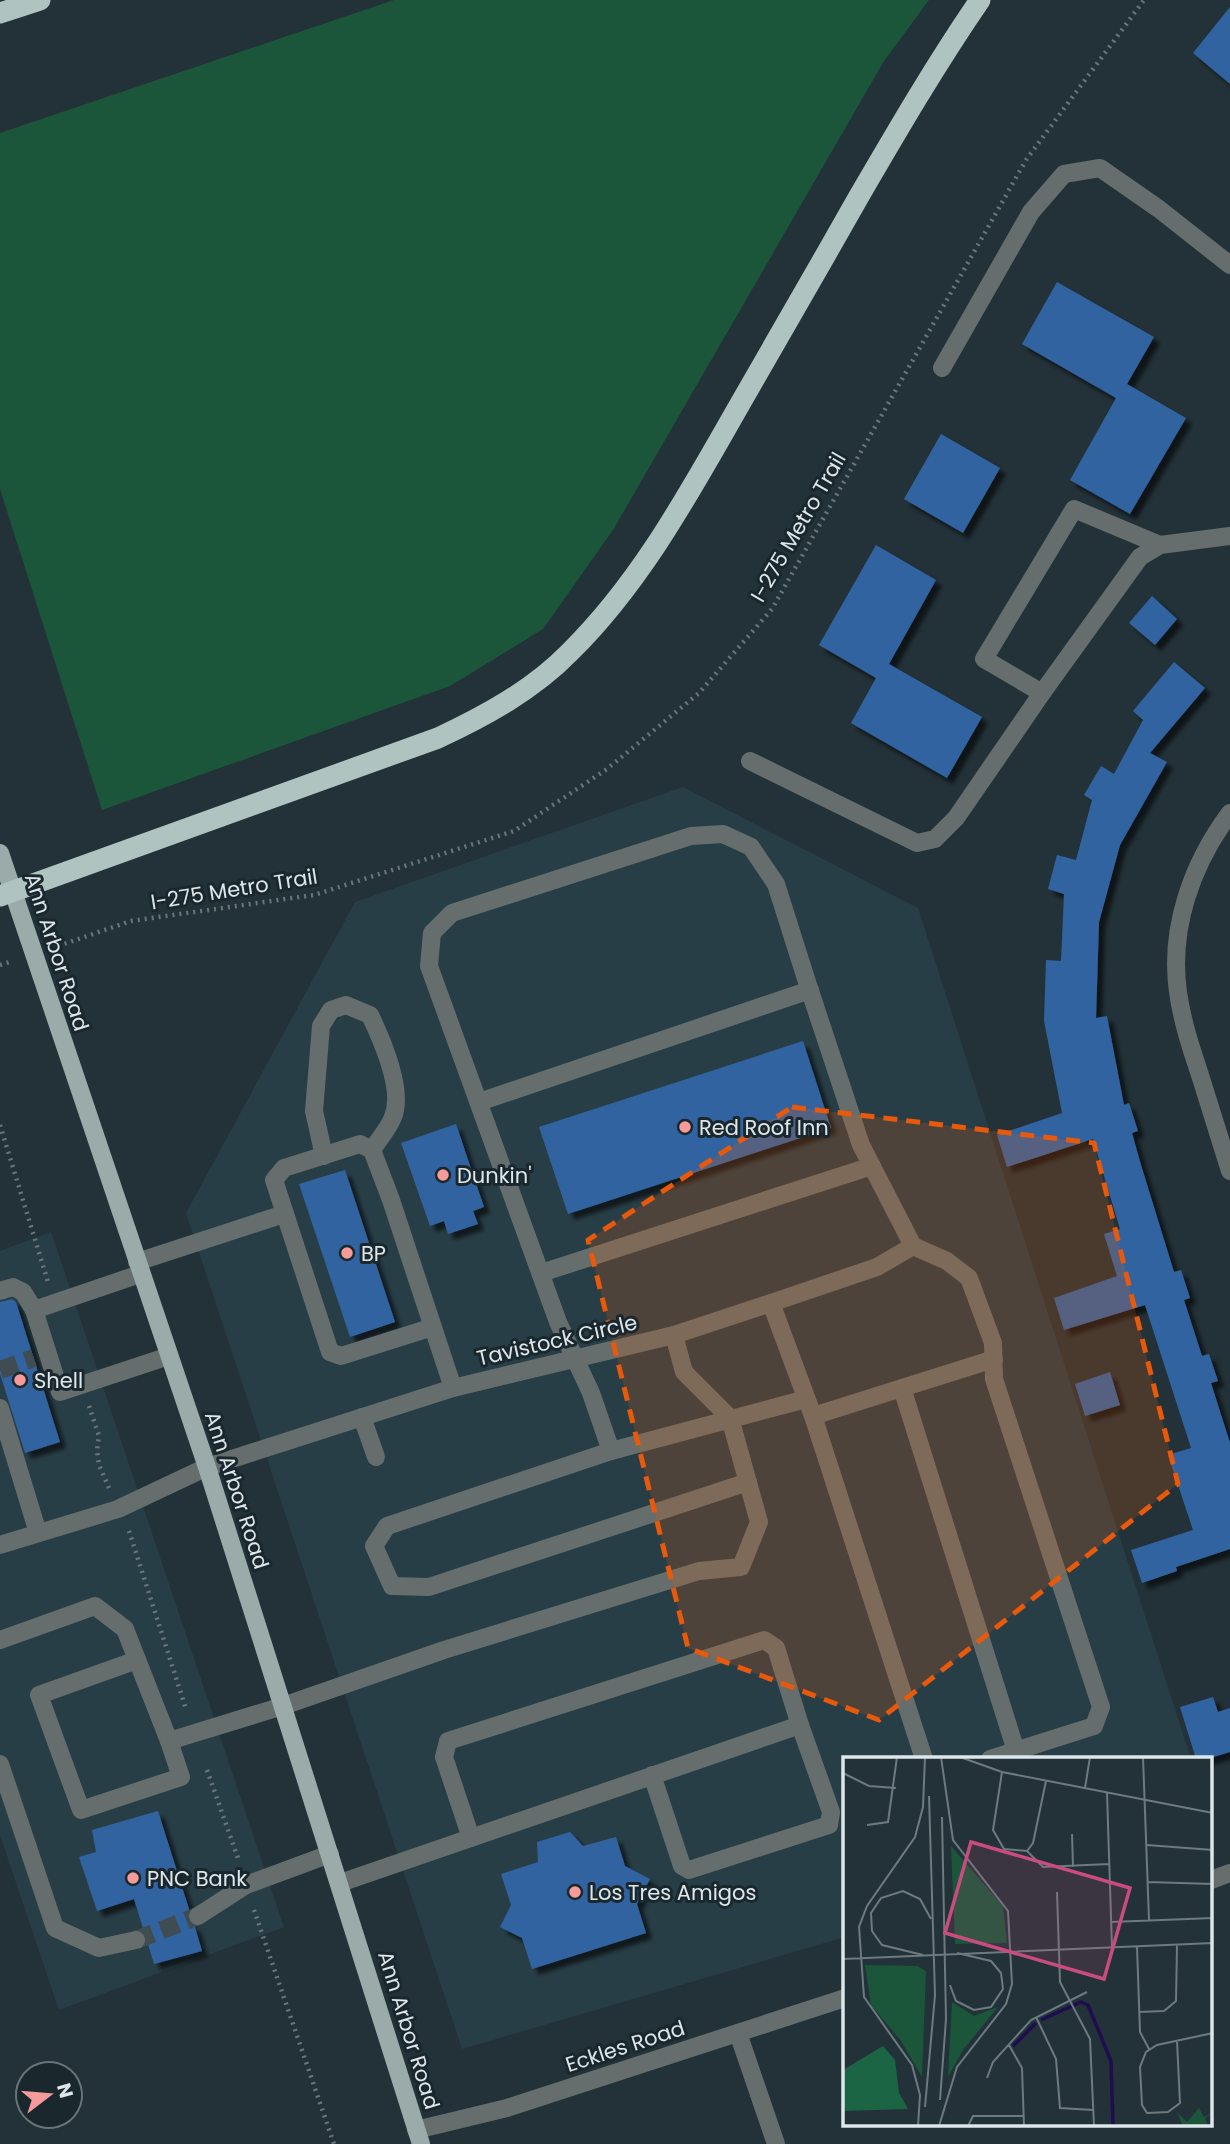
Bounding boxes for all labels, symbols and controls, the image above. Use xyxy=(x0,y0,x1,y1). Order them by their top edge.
street label: I-275 Metro Trail xyxy=(743,447,853,607)
street label: I-275 Metro Trail xyxy=(149,862,319,916)
street label: Ann Arbor Road xyxy=(18,869,96,1035)
place label: Red Roof Inn xyxy=(699,1113,829,1142)
marker: Red Roof Inn xyxy=(677,1119,693,1135)
place label: Dunkin' xyxy=(457,1161,532,1190)
marker: Dunkin' xyxy=(435,1167,451,1183)
place label: BP xyxy=(361,1239,386,1268)
marker: BP xyxy=(339,1245,355,1261)
street label: Tavistock Circle xyxy=(474,1307,640,1373)
place label: Shell xyxy=(34,1366,83,1395)
marker: Shell xyxy=(12,1372,28,1388)
street label: Ann Arbor Road xyxy=(198,1407,276,1573)
inset map xyxy=(843,1757,1212,2126)
place label: PNC Bank xyxy=(147,1864,247,1893)
marker: PNC Bank xyxy=(125,1870,141,1886)
place label: Los Tres Amigos xyxy=(589,1878,756,1907)
marker: Los Tres Amigos xyxy=(567,1884,583,1900)
street label: Ann Arbor Road xyxy=(371,1947,447,2113)
street label: Eckles Road xyxy=(562,2013,688,2079)
north arrow xyxy=(14,2060,84,2130)
text: N xyxy=(50,2080,80,2101)

